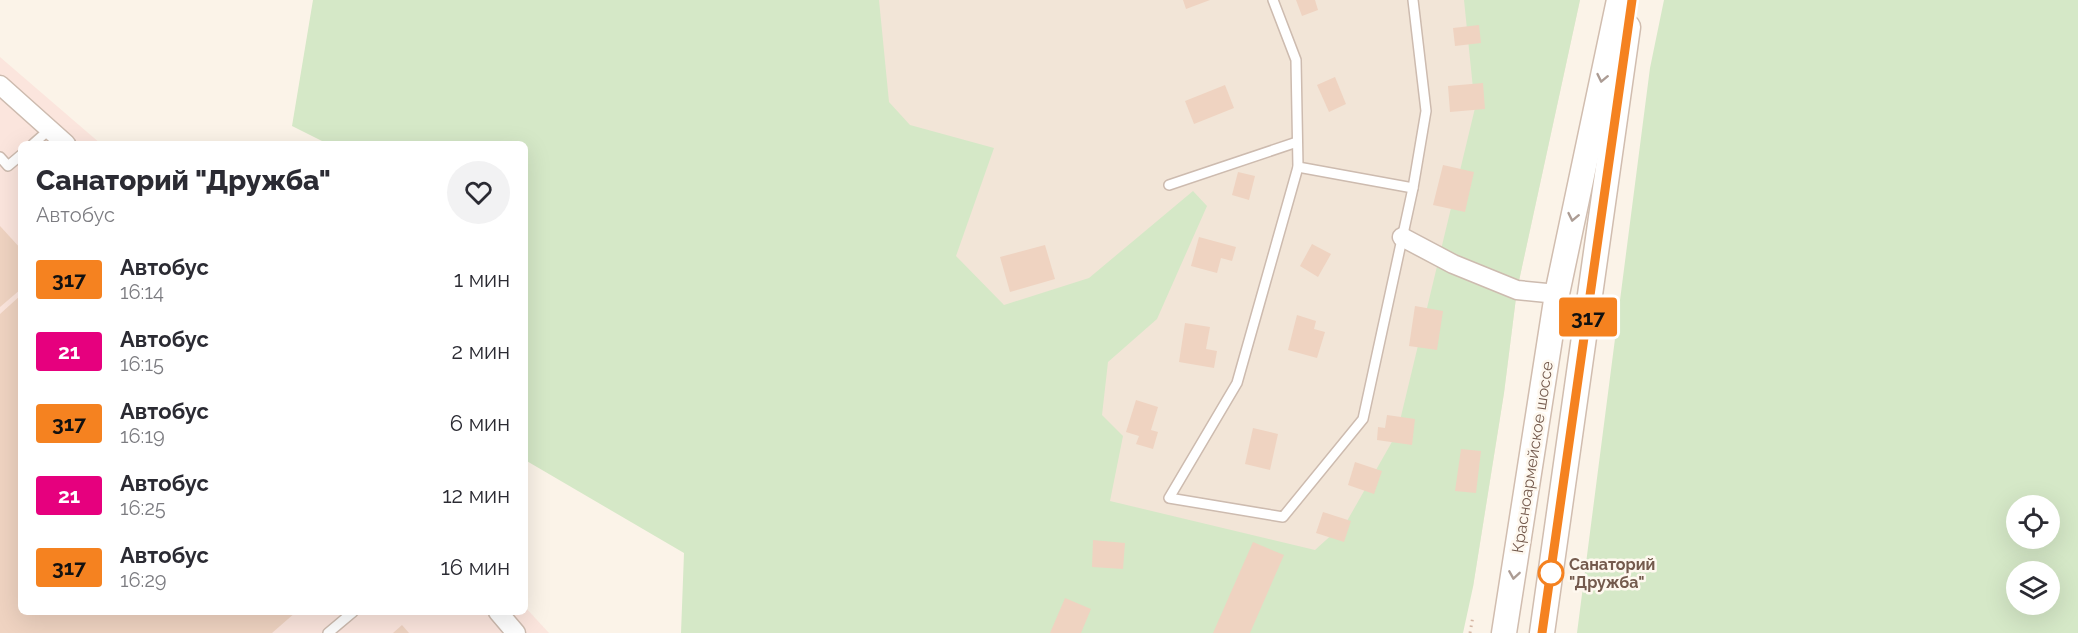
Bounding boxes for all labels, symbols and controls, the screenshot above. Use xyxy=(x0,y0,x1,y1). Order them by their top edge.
one-way arrow xyxy=(1597,73,1610,83)
button: heart xyxy=(447,161,510,224)
text: Санаторий "Дружба" xyxy=(36,164,331,197)
text: Автобус xyxy=(36,203,115,227)
one-way arrow xyxy=(1567,211,1580,221)
text: Автобус xyxy=(120,254,209,280)
text: 1 мин xyxy=(454,266,510,292)
text: 317 xyxy=(52,267,86,292)
text: 16:14 xyxy=(120,280,164,304)
line badge: 317 xyxy=(1554,298,1622,336)
text: 317 xyxy=(1571,305,1605,330)
text: Автобус xyxy=(120,326,209,352)
text: 2 мин xyxy=(452,338,510,364)
text: 21 xyxy=(58,339,80,364)
text: 16:15 xyxy=(120,352,164,376)
street label: Красноармейское шоссе xyxy=(1508,360,1557,554)
text: Автобус xyxy=(120,398,209,424)
text: 6 мин xyxy=(450,410,510,436)
text: 317 xyxy=(52,411,86,436)
text: 16:19 xyxy=(120,424,165,448)
text: Автобус xyxy=(120,470,209,496)
text: 12 мин xyxy=(442,482,510,508)
text: 21 xyxy=(58,483,80,508)
map controls xyxy=(2006,495,2060,615)
button: locate xyxy=(2006,495,2060,549)
text: 16:25 xyxy=(120,496,166,520)
text: Автобус xyxy=(120,542,209,568)
text: 16 мин xyxy=(440,554,510,580)
text: 317 xyxy=(52,555,86,580)
place label: Санаторий "Дружба" xyxy=(1569,555,1655,592)
marker: Санаторий "Дружба" xyxy=(1538,560,1564,586)
button: layers xyxy=(2006,561,2060,615)
text: 16:29 xyxy=(120,568,167,592)
one-way arrow xyxy=(1508,570,1520,579)

